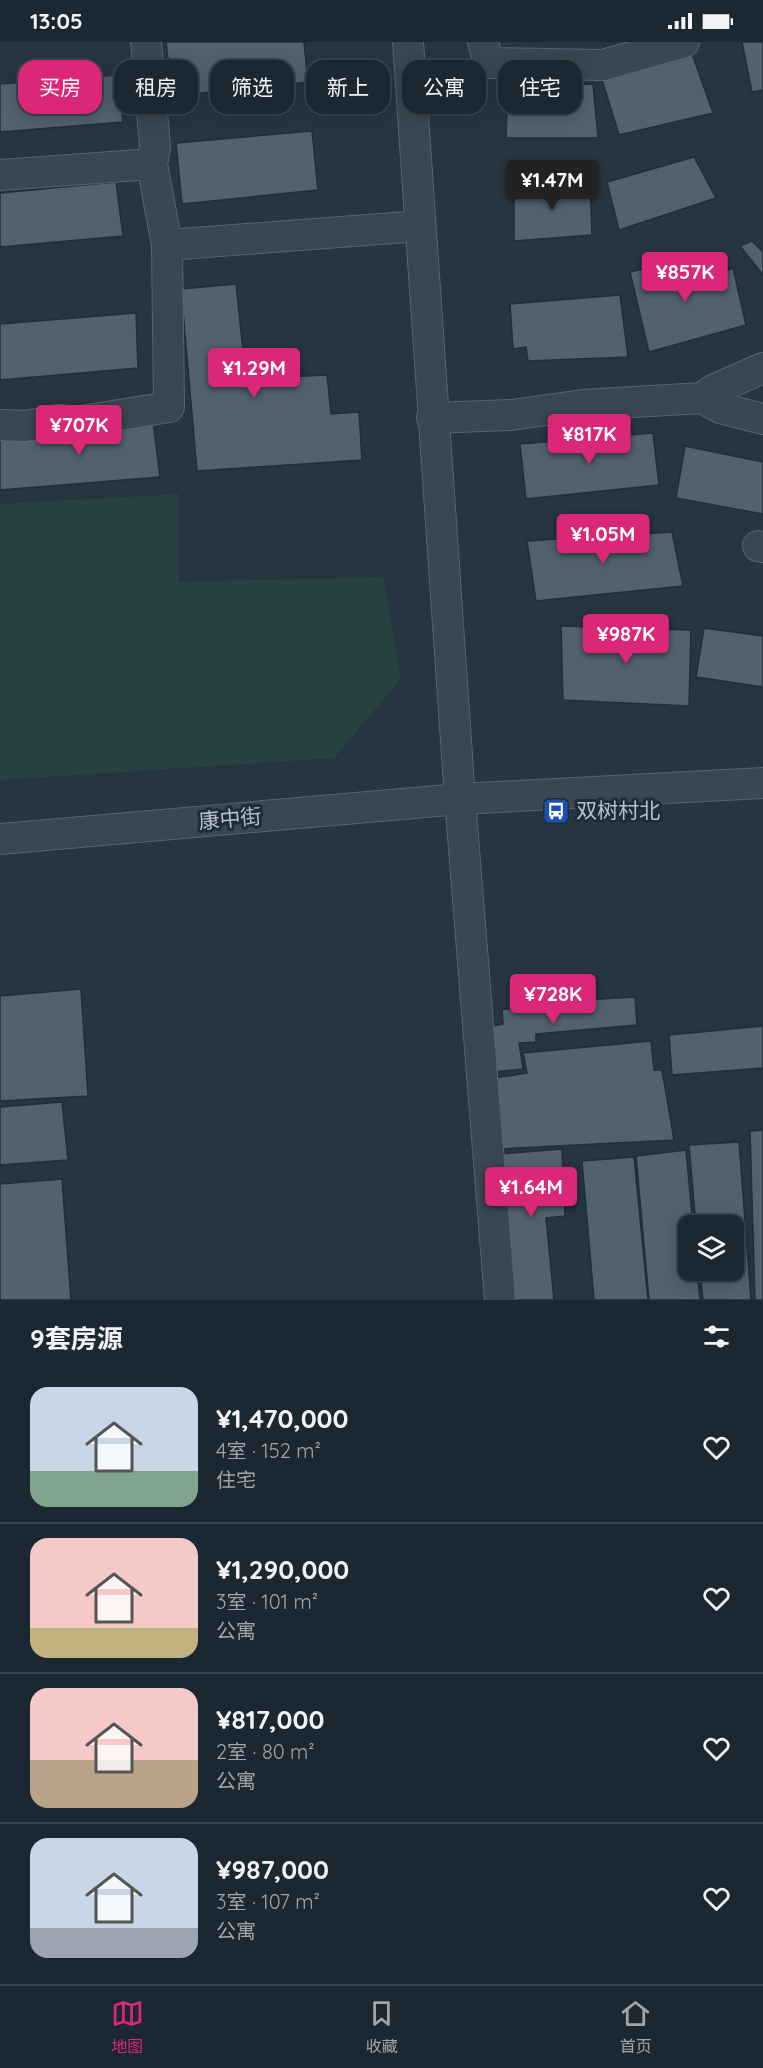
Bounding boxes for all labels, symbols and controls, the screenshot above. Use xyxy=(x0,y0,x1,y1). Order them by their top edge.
text: 13:05 xyxy=(30,7,83,35)
chip: 买房 xyxy=(18,60,102,114)
chip: 租房 xyxy=(114,60,198,114)
chip: 筛选 xyxy=(210,60,294,114)
chip: 新上 xyxy=(306,60,390,114)
chip: 公寓 xyxy=(402,60,486,114)
chip: 住宅 xyxy=(498,60,582,114)
pin: ¥1.47M xyxy=(503,160,601,211)
text: ¥1.47M xyxy=(521,167,583,192)
pin: ¥857K xyxy=(643,252,727,303)
text: ¥857K xyxy=(656,259,714,284)
pin: ¥1.29M xyxy=(205,348,303,399)
text: ¥1.29M xyxy=(222,355,286,380)
pin: ¥707K xyxy=(37,405,121,456)
text: ¥707K xyxy=(50,412,108,437)
pin: ¥817K xyxy=(547,414,631,465)
text: ¥817K xyxy=(562,421,616,446)
pin: ¥1.05M xyxy=(554,514,652,565)
text: ¥1.05M xyxy=(571,521,635,546)
pin: ¥987K xyxy=(584,614,668,665)
text: ¥987K xyxy=(597,621,655,646)
bus stop icon: 双树村北 xyxy=(541,796,571,826)
place label: 双树村北 xyxy=(576,797,660,823)
street label: 康中街 xyxy=(197,802,262,834)
pin: ¥728K xyxy=(511,974,595,1025)
text: ¥728K xyxy=(524,981,582,1006)
pin: ¥1.64M xyxy=(482,1167,580,1218)
text: ¥1.64M xyxy=(499,1174,563,1199)
map controls xyxy=(678,1215,744,1281)
button: layers xyxy=(678,1215,744,1281)
icon: filters xyxy=(700,1320,733,1353)
text: 9套房源 xyxy=(30,1322,123,1355)
text: ¥1,470,000 xyxy=(216,1402,349,1435)
icon: home xyxy=(78,1411,150,1483)
icon: heart xyxy=(700,1431,733,1464)
text: 4室 · 152 m² xyxy=(216,1438,321,1463)
text: 住宅 xyxy=(216,1467,256,1492)
text: ¥1,290,000 xyxy=(216,1553,349,1586)
icon: home xyxy=(78,1562,150,1634)
icon: heart xyxy=(700,1582,733,1615)
text: 3室 · 101 m² xyxy=(216,1589,318,1614)
text: 公寓 xyxy=(216,1618,256,1643)
text: ¥817,000 xyxy=(216,1703,324,1736)
icon: home xyxy=(78,1712,150,1784)
icon: heart xyxy=(700,1732,733,1765)
text: 2室 · 80 m² xyxy=(216,1739,315,1764)
text: 公寓 xyxy=(216,1768,256,1793)
text: ¥987,000 xyxy=(216,1853,329,1886)
icon: home xyxy=(78,1862,150,1934)
icon: heart xyxy=(700,1882,733,1915)
text: 3室 · 107 m² xyxy=(216,1889,320,1914)
text: 公寓 xyxy=(216,1918,256,1943)
tab: 地图 xyxy=(111,1997,144,2057)
tab: 收藏 xyxy=(365,1997,398,2057)
tab: 首页 xyxy=(619,1997,652,2057)

